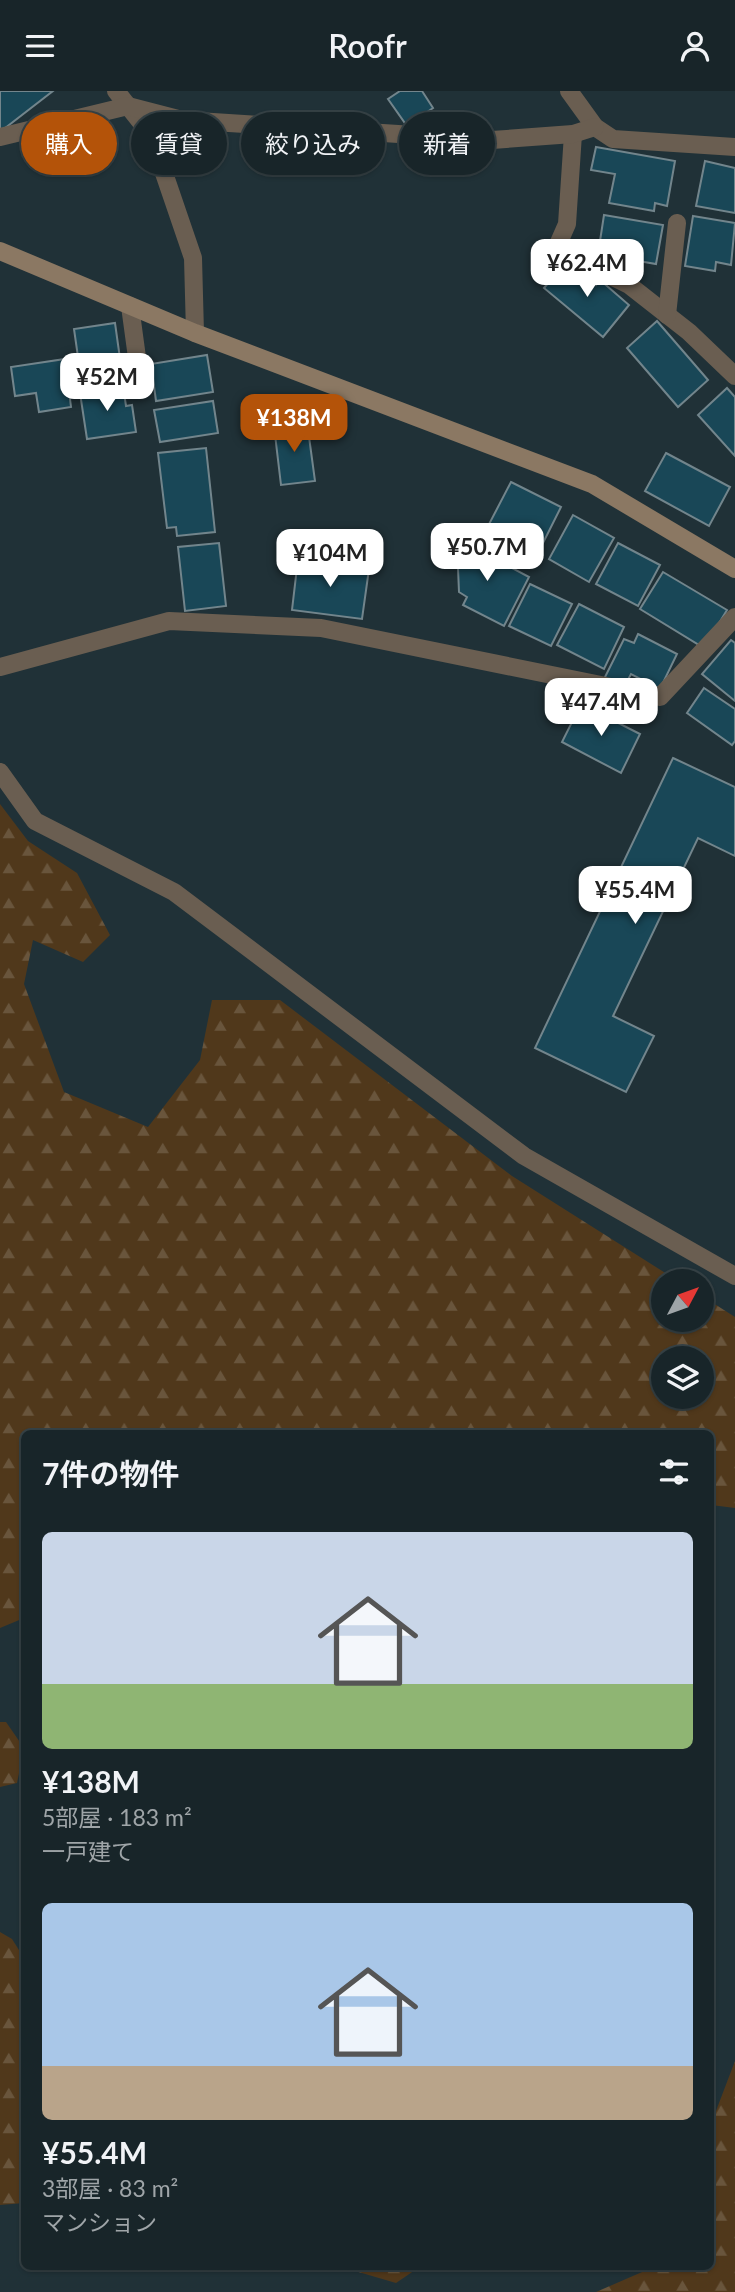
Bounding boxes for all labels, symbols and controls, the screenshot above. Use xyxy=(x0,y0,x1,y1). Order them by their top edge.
text: Roofr xyxy=(328,26,407,65)
icon: menu xyxy=(21,27,59,65)
icon: person xyxy=(676,27,714,65)
chip: 購入 xyxy=(21,112,117,175)
chip: 賃貸 xyxy=(131,112,227,175)
chip: 絞り込み xyxy=(241,112,385,175)
chip: 新着 xyxy=(399,112,495,175)
pin: ¥62.4M xyxy=(530,239,644,299)
text: ¥62.4M xyxy=(547,248,627,276)
pin: ¥52M xyxy=(66,353,148,413)
text: ¥52M xyxy=(76,362,138,390)
pin: ¥138M xyxy=(245,395,343,454)
text: ¥138M xyxy=(256,403,332,431)
pin: ¥50.7M xyxy=(430,524,544,583)
pin: ¥104M xyxy=(281,529,379,589)
text: ¥50.7M xyxy=(447,532,527,560)
text: ¥104M xyxy=(292,538,368,566)
pin: ¥47.4M xyxy=(544,679,658,738)
text: ¥47.4M xyxy=(561,687,641,715)
pin: ¥55.4M xyxy=(578,867,692,926)
text: ¥55.4M xyxy=(595,875,675,903)
north arrow xyxy=(651,1269,714,1332)
map controls xyxy=(651,1269,714,1409)
button: layers xyxy=(651,1346,714,1409)
icon: filters xyxy=(655,1453,693,1491)
text: 7件の物件 xyxy=(42,1455,179,1491)
icon: home xyxy=(305,1578,431,1704)
text: ¥138M xyxy=(42,1763,140,1799)
text: 5部屋 · 183 m² xyxy=(42,1803,192,1831)
text: 一戸建て xyxy=(42,1837,134,1865)
icon: home xyxy=(305,1949,431,2075)
text: ¥55.4M xyxy=(42,2134,147,2170)
text: 3部屋 · 83 m² xyxy=(42,2174,178,2202)
text: マンション xyxy=(42,2208,157,2236)

